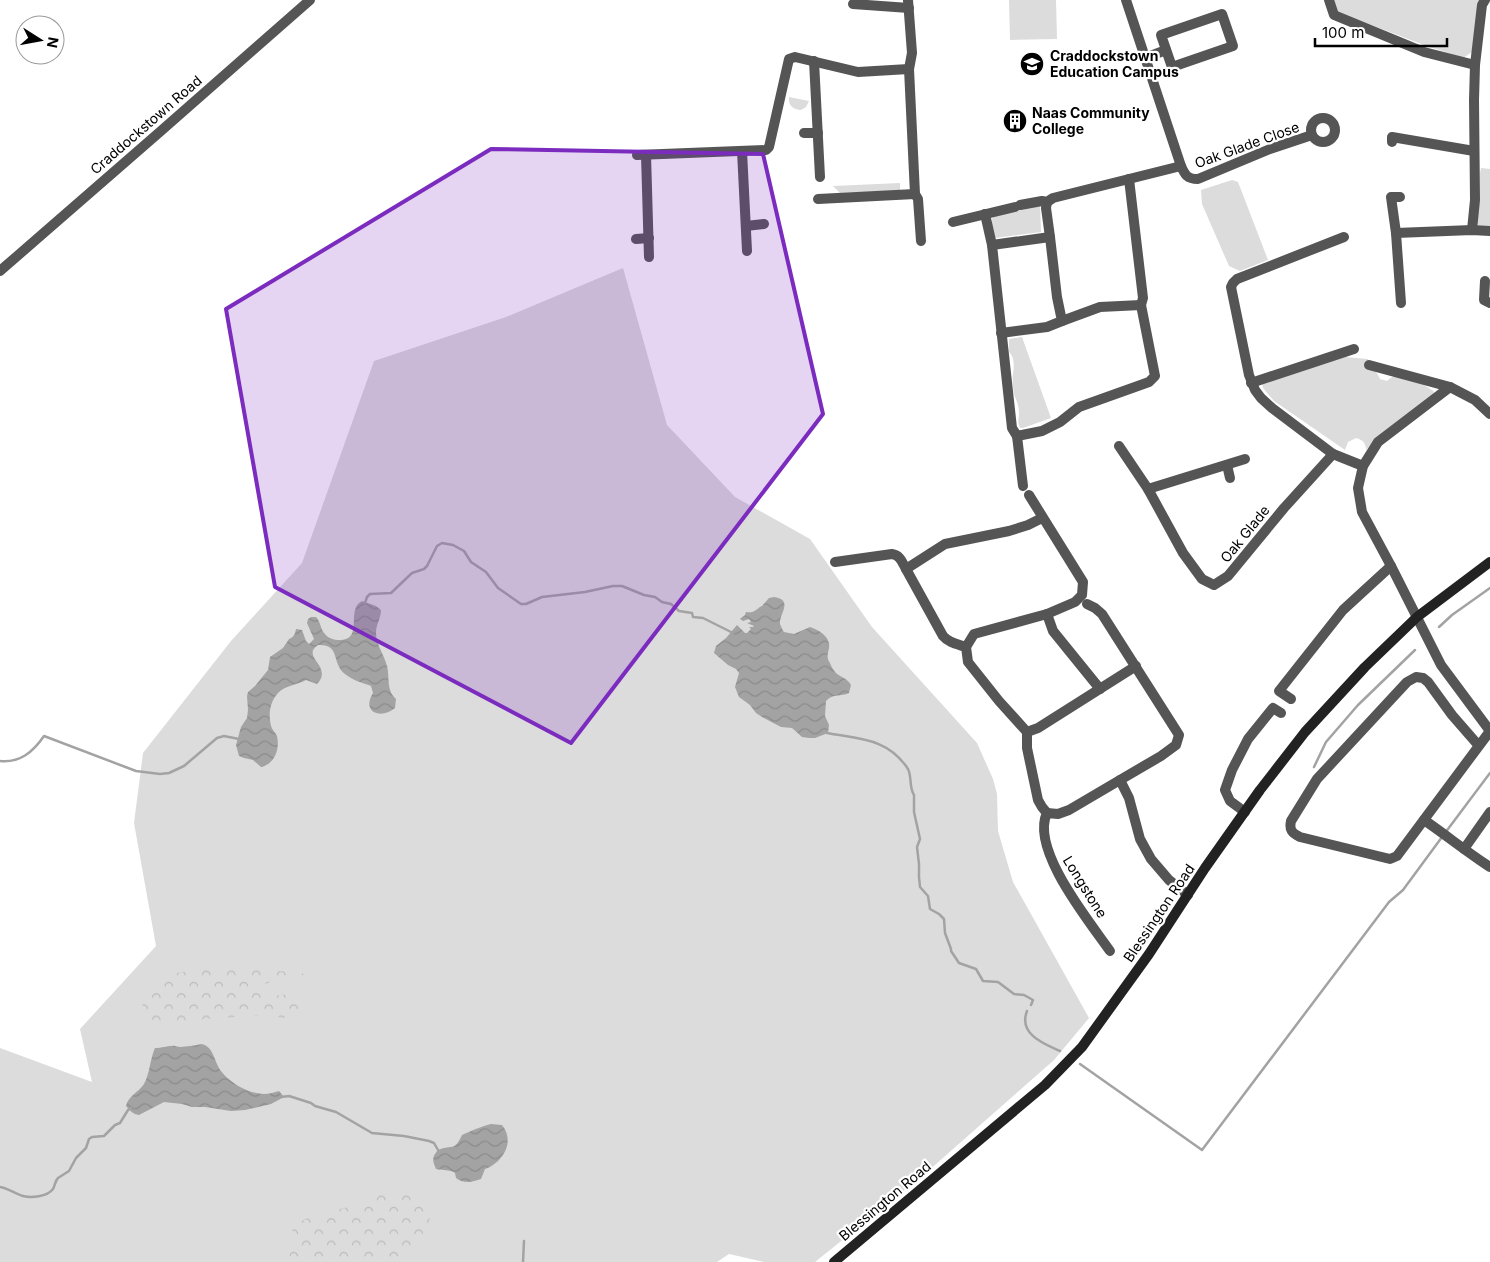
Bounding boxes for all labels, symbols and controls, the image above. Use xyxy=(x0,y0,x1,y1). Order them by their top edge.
north arrow xyxy=(15,15,65,65)
scale bar xyxy=(1315,15,1448,47)
text: 100 m xyxy=(1322,23,1364,42)
text: N xyxy=(44,36,63,49)
place label: Craddockstown Education Campus xyxy=(1050,47,1179,80)
school or university icon: Craddockstown Education Campus xyxy=(1019,51,1045,77)
street label: Craddockstown Road xyxy=(87,72,205,178)
place label: Naas Community College xyxy=(1032,104,1150,137)
building icon: Naas Community College xyxy=(1002,108,1028,134)
street label: Oak Glade Close xyxy=(1192,118,1301,171)
street label: Oak Glade xyxy=(1216,502,1273,566)
street label: Longstone xyxy=(1060,853,1111,921)
street label: Blessington Road xyxy=(1120,860,1198,965)
street label: Blessington Road xyxy=(835,1157,934,1244)

